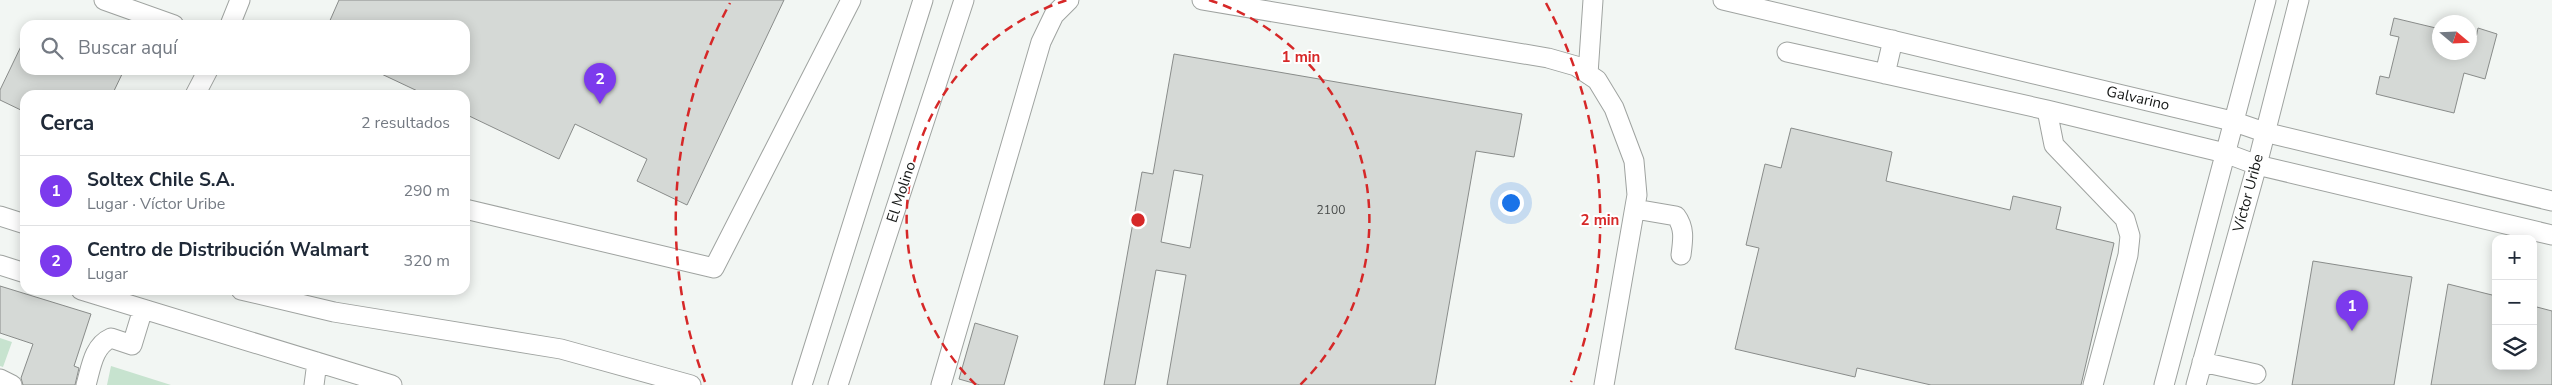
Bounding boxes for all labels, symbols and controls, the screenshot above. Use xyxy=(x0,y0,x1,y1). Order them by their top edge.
north arrow xyxy=(2432,15,2477,60)
search box xyxy=(20,20,470,75)
icon: search xyxy=(38,34,66,62)
text: Buscar aquí xyxy=(78,35,177,61)
text: 1 min xyxy=(1282,47,1320,67)
pin: 2 xyxy=(584,63,616,104)
street label: Galvarino xyxy=(2104,81,2172,115)
text: Cerca xyxy=(40,109,94,137)
text: 2 resultados xyxy=(361,112,450,134)
street label: Víctor Uribe xyxy=(2228,152,2268,235)
street label: El Molino xyxy=(882,159,920,225)
text: Soltex Chile S.A. xyxy=(87,167,235,193)
text: 1 xyxy=(51,180,61,202)
text: 290 m xyxy=(403,180,450,202)
your location xyxy=(1498,190,1524,216)
text: Lugar · Víctor Uribe xyxy=(87,193,225,215)
house number: 2100 xyxy=(1317,202,1345,218)
text: 2 min xyxy=(1581,210,1619,230)
centre of rings xyxy=(1129,211,1147,229)
map controls xyxy=(2492,235,2537,370)
button: + xyxy=(2492,235,2537,280)
text: Centro de Distribución Walmart xyxy=(87,237,368,263)
text: 2 xyxy=(51,250,61,272)
text: 320 m xyxy=(403,250,450,272)
text: Lugar xyxy=(87,263,128,285)
button: − xyxy=(2492,280,2537,325)
pin: 1 xyxy=(2336,290,2368,331)
button: layers xyxy=(2492,325,2537,370)

